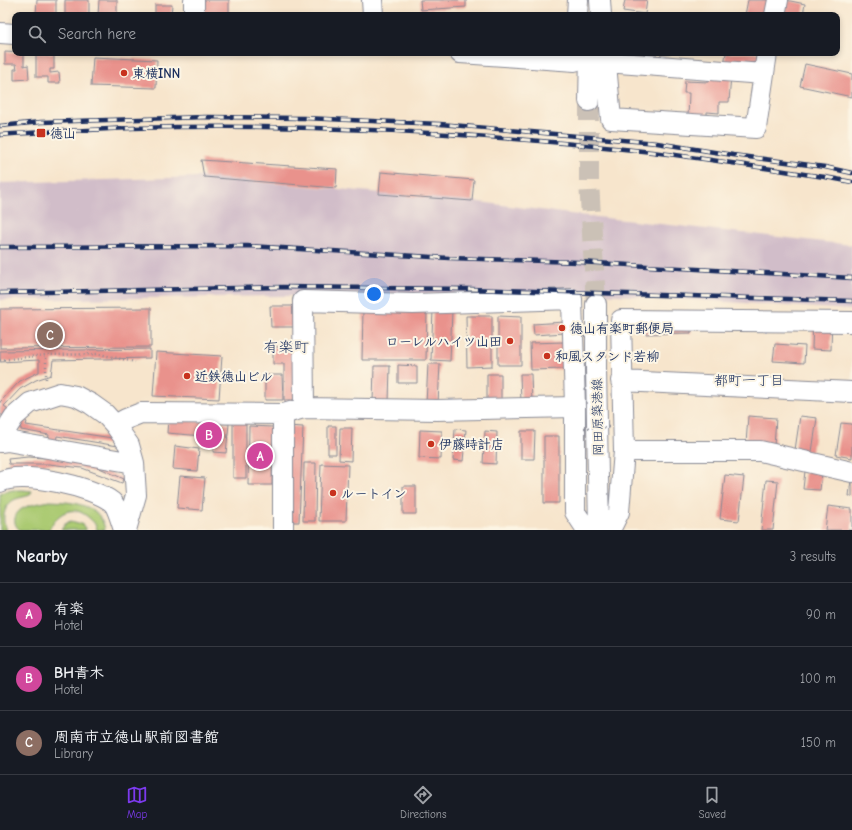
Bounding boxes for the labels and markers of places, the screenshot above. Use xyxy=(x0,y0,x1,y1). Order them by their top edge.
place label: 東横INN xyxy=(132,66,180,81)
marker: 東横INN xyxy=(119,68,129,78)
place label: 徳山 xyxy=(50,126,76,141)
marker: 徳山 xyxy=(35,127,47,139)
pin: C xyxy=(37,320,63,350)
place label: 徳山有楽町郵便局 xyxy=(570,321,674,336)
marker: 徳山有楽町郵便局 xyxy=(557,323,567,333)
place label: ローレルハイツ山田 xyxy=(386,334,502,349)
marker: ローレルハイツ山田 xyxy=(505,336,515,346)
place label: 和風スタンド若柳 xyxy=(555,349,659,364)
marker: 和風スタンド若柳 xyxy=(542,351,552,361)
place label: 近鉄徳山ビル xyxy=(195,369,273,384)
marker: 近鉄徳山ビル xyxy=(182,371,192,381)
pin: B xyxy=(196,420,222,450)
place label: 伊藤時計店 xyxy=(439,437,504,452)
marker: 伊藤時計店 xyxy=(426,439,436,449)
pin: A xyxy=(247,441,273,471)
place label: ルートイン xyxy=(341,486,407,501)
marker: ルートイン xyxy=(328,488,338,498)

